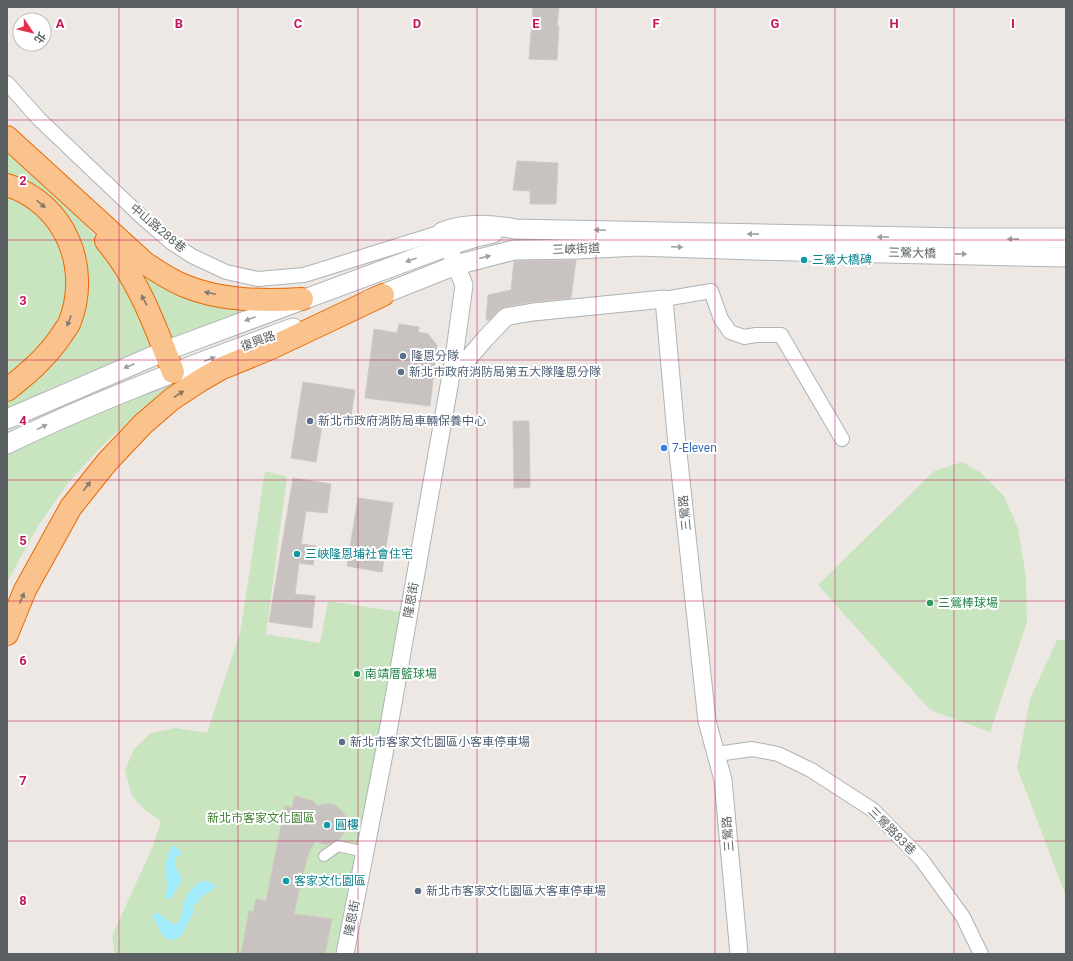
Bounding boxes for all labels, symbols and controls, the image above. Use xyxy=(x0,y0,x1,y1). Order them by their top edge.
north arrow xyxy=(12,12,52,52)
text: A xyxy=(56,16,65,31)
text: B xyxy=(175,16,183,31)
text: C xyxy=(294,16,303,31)
text: D xyxy=(413,16,421,31)
text: E xyxy=(532,16,540,31)
text: F xyxy=(652,16,660,31)
text: G xyxy=(771,16,780,31)
text: H xyxy=(889,16,899,31)
text: I xyxy=(1011,16,1015,31)
text: 北 xyxy=(31,29,48,46)
text: 2 xyxy=(19,173,27,188)
one-way arrow xyxy=(36,199,46,208)
street label: 中山路288巷 xyxy=(127,201,189,255)
one-way arrow xyxy=(594,227,606,234)
one-way arrow xyxy=(746,231,759,237)
one-way arrow xyxy=(877,233,889,240)
one-way arrow xyxy=(1006,236,1019,242)
street label: 三峽街道 xyxy=(552,241,600,257)
one-way arrow xyxy=(671,244,683,251)
street label: 三鶯大橋 xyxy=(888,246,936,260)
one-way arrow xyxy=(955,251,968,257)
place label: 三鶯大橋碑 xyxy=(812,253,872,267)
one-way arrow xyxy=(479,254,491,260)
marker: 三鶯大橋碑 xyxy=(799,255,809,265)
one-way arrow xyxy=(405,257,417,263)
one-way arrow xyxy=(204,290,216,296)
text: 3 xyxy=(19,293,27,308)
one-way arrow xyxy=(141,294,148,306)
one-way arrow xyxy=(66,316,72,327)
one-way arrow xyxy=(243,317,255,323)
street label: 復興路 xyxy=(239,328,277,354)
place label: 隆恩分隊 xyxy=(411,349,459,363)
marker: 隆恩分隊 xyxy=(398,351,408,361)
one-way arrow xyxy=(204,355,216,361)
one-way arrow xyxy=(122,364,134,370)
place label: 新北市政府消防局第五大隊隆恩分隊 xyxy=(409,365,601,379)
marker: 新北市政府消防局第五大隊隆恩分隊 xyxy=(396,367,406,377)
one-way arrow xyxy=(174,390,184,398)
text: 4 xyxy=(19,413,27,428)
place label: 新北市政府消防局車輛保養中心 xyxy=(318,414,486,428)
marker: 新北市政府消防局車輛保養中心 xyxy=(305,416,315,426)
one-way arrow xyxy=(36,424,48,430)
place label: 7-Eleven xyxy=(672,441,717,455)
marker: 7-Eleven xyxy=(659,443,669,453)
one-way arrow xyxy=(83,481,92,492)
street label: 三鶯路 xyxy=(676,494,694,532)
text: 5 xyxy=(19,533,27,548)
place label: 三峽隆恩埔社會住宅 xyxy=(305,547,413,561)
marker: 三峽隆恩埔社會住宅 xyxy=(292,549,302,559)
street label: 隆恩街 xyxy=(401,581,421,619)
one-way arrow xyxy=(19,591,25,603)
place label: 三鶯棒球場 xyxy=(938,596,998,610)
marker: 三鶯棒球場 xyxy=(925,598,935,608)
text: 6 xyxy=(19,653,27,668)
place label: 南靖厝籃球場 xyxy=(365,667,437,681)
marker: 南靖厝籃球場 xyxy=(352,669,362,679)
place label: 新北市客家文化園區小客車停車場 xyxy=(350,735,530,749)
marker: 新北市客家文化園區小客車停車場 xyxy=(337,737,347,747)
text: 7 xyxy=(19,773,27,788)
street label: 三鶯路83巷 xyxy=(865,804,919,858)
park label: 新北市客家文化園區 xyxy=(207,811,315,825)
street label: 三鶯路 xyxy=(719,815,737,853)
place label: 圓樓 xyxy=(335,818,359,832)
marker: 圓樓 xyxy=(322,820,332,830)
place label: 客家文化園區 xyxy=(294,874,366,888)
marker: 客家文化園區 xyxy=(281,876,291,886)
place label: 新北市客家文化園區大客車停車場 xyxy=(426,884,606,898)
marker: 新北市客家文化園區大客車停車場 xyxy=(413,886,423,896)
text: 8 xyxy=(19,893,27,908)
street label: 隆恩街 xyxy=(342,899,362,937)

